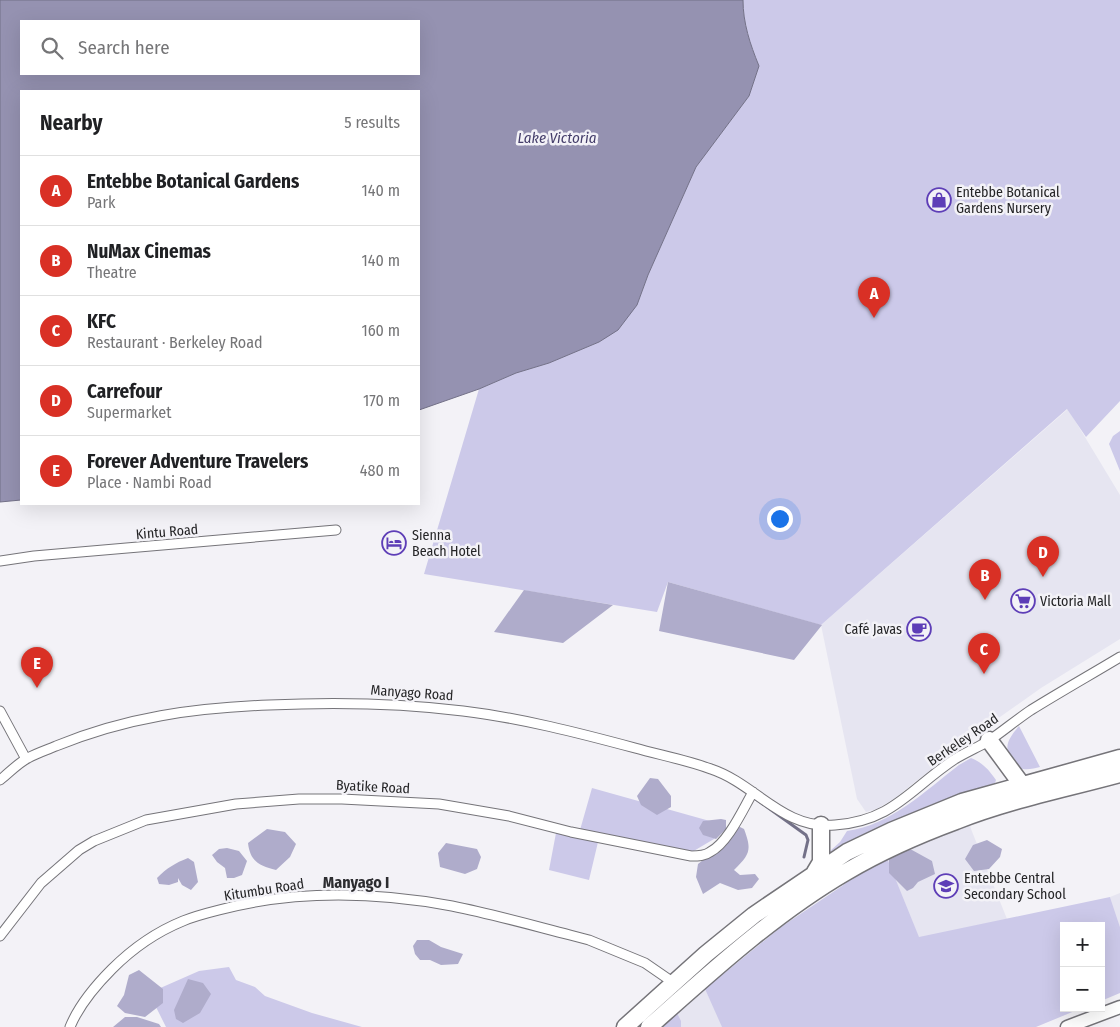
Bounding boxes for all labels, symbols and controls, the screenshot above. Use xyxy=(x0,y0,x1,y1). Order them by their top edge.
search box xyxy=(20,20,420,75)
icon: search xyxy=(38,34,66,62)
text: Search here xyxy=(78,36,170,59)
text: Nearby xyxy=(40,110,102,136)
text: 5 results xyxy=(344,113,400,132)
water label: Lake Victoria xyxy=(518,129,597,147)
text: Entebbe Botanical Gardens xyxy=(87,170,299,193)
text: A xyxy=(52,181,60,200)
text: 140 m xyxy=(362,181,400,200)
place label: Entebbe Botanical Gardens Nursery xyxy=(956,184,1060,217)
shop icon: Entebbe Botanical Gardens Nursery xyxy=(926,187,952,213)
text: Park xyxy=(87,193,115,212)
text: NuMax Cinemas xyxy=(87,240,211,263)
text: B xyxy=(52,251,60,270)
text: 140 m xyxy=(362,251,400,270)
text: Theatre xyxy=(87,263,137,282)
pin: A xyxy=(858,277,890,318)
text: KFC xyxy=(87,310,116,333)
text: C xyxy=(52,321,60,340)
text: 160 m xyxy=(361,321,400,340)
text: Restaurant · Berkeley Road xyxy=(87,333,263,352)
text: Carrefour xyxy=(87,380,162,403)
text: D xyxy=(51,391,61,410)
text: 170 m xyxy=(363,391,400,410)
text: Supermarket xyxy=(87,403,171,422)
text: Forever Adventure Travelers xyxy=(87,450,308,473)
text: E xyxy=(52,461,60,480)
text: 480 m xyxy=(360,461,400,480)
text: Place · Nambi Road xyxy=(87,473,212,492)
your location xyxy=(767,506,793,532)
street label: Kintu Road xyxy=(135,521,199,543)
place label: Sienna Beach Hotel xyxy=(412,527,481,560)
hotel icon: Sienna Beach Hotel xyxy=(381,530,407,556)
pin: D xyxy=(1027,536,1059,577)
pin: B xyxy=(969,559,1001,600)
supermarket icon: Victoria Mall xyxy=(1010,588,1036,614)
place label: Victoria Mall xyxy=(1040,593,1111,610)
cafe icon: Café Javas xyxy=(906,616,932,642)
place label: Café Javas xyxy=(845,621,902,638)
pin: C xyxy=(968,633,1000,674)
pin: E xyxy=(21,647,53,688)
street label: Manyago Road xyxy=(370,682,454,704)
street label: Berkeley Road xyxy=(924,710,1002,770)
street label: Byatike Road xyxy=(335,777,411,797)
place label: Entebbe Central Secondary School xyxy=(964,870,1066,903)
district label: Manyago I xyxy=(323,873,389,892)
school or university icon: Entebbe Central Secondary School xyxy=(933,873,959,899)
street label: Kitumbu Road xyxy=(223,875,305,905)
map controls xyxy=(1060,922,1105,1012)
button: + xyxy=(1060,922,1105,967)
button: − xyxy=(1060,967,1105,1012)

